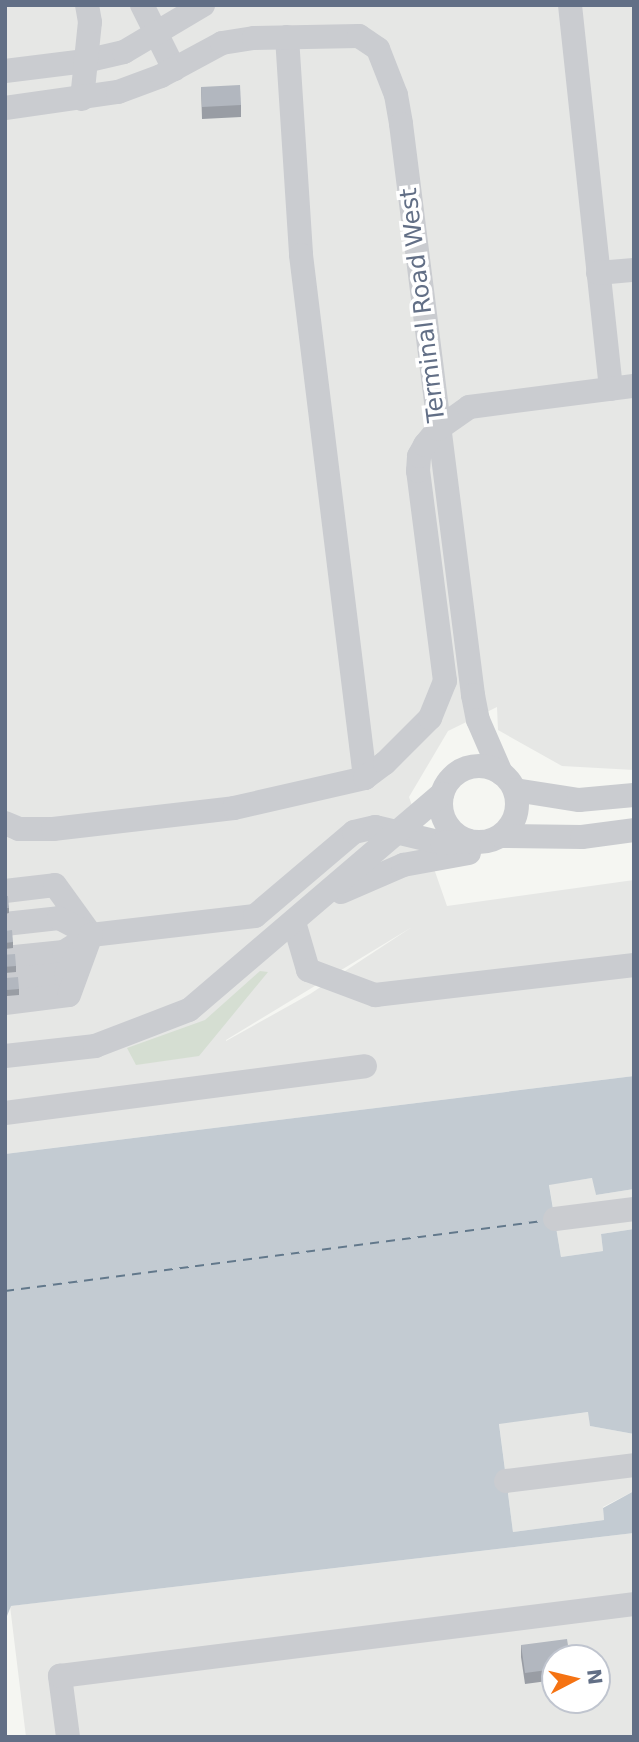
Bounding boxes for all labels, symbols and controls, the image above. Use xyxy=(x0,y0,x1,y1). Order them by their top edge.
street label: Terminal Road West xyxy=(394,186,452,424)
north arrow xyxy=(541,1644,611,1714)
text: N xyxy=(583,1667,607,1686)

